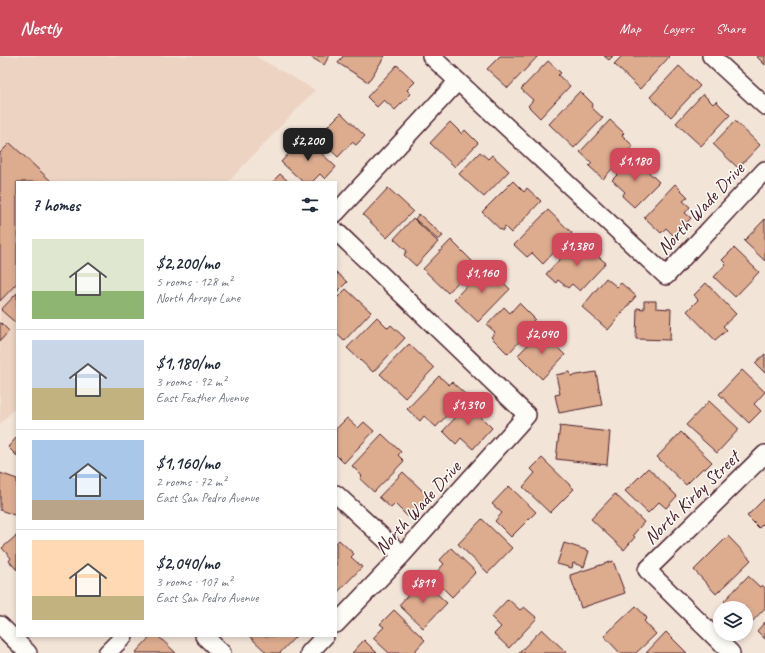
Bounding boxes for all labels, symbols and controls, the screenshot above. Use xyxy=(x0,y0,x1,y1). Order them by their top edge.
text: Nestly xyxy=(20,16,61,40)
text: Map xyxy=(619,20,641,37)
text: Layers xyxy=(663,20,694,37)
text: Share xyxy=(716,20,745,37)
pin: $2,200 xyxy=(275,128,341,162)
text: $2,200 xyxy=(292,133,324,149)
pin: $1,180 xyxy=(602,148,668,182)
text: $1,180 xyxy=(619,153,651,169)
street label: North Wade Drive xyxy=(652,156,751,260)
icon: filters xyxy=(299,194,321,216)
text: 7 homes xyxy=(32,195,80,216)
pin: $1,380 xyxy=(544,233,610,267)
text: $1,380 xyxy=(561,238,593,254)
text: $2,200/mo xyxy=(156,253,219,274)
icon: home xyxy=(64,255,112,303)
pin: $1,160 xyxy=(449,260,515,294)
text: $1,160 xyxy=(466,265,498,281)
text: 5 rooms · 128 m² xyxy=(156,274,232,290)
text: North Arroyo Lane xyxy=(156,290,240,306)
pin: $2,040 xyxy=(509,321,575,355)
text: $2,040 xyxy=(526,326,558,342)
text: $1,180/mo xyxy=(156,353,219,374)
icon: home xyxy=(64,356,112,404)
text: 3 rooms · 92 m² xyxy=(156,374,226,390)
text: East Feather Avenue xyxy=(156,390,248,406)
pin: $1,390 xyxy=(435,392,501,426)
text: $1,390 xyxy=(452,397,484,413)
street label: North Kirby Street xyxy=(639,444,747,549)
text: $1,160/mo xyxy=(156,453,220,474)
street label: North Wade Drive xyxy=(369,455,467,559)
icon: home xyxy=(64,456,112,504)
text: 2 rooms · 72 m² xyxy=(156,474,226,490)
text: East San Pedro Avenue xyxy=(156,490,259,506)
text: $2,040/mo xyxy=(156,553,219,574)
icon: home xyxy=(64,556,112,604)
pin: $819 xyxy=(399,570,447,604)
text: 3 rooms · 107 m² xyxy=(156,574,232,590)
text: $819 xyxy=(411,575,435,591)
text: East San Pedro Avenue xyxy=(156,590,259,606)
map controls xyxy=(713,601,753,641)
button: layers xyxy=(713,601,753,641)

